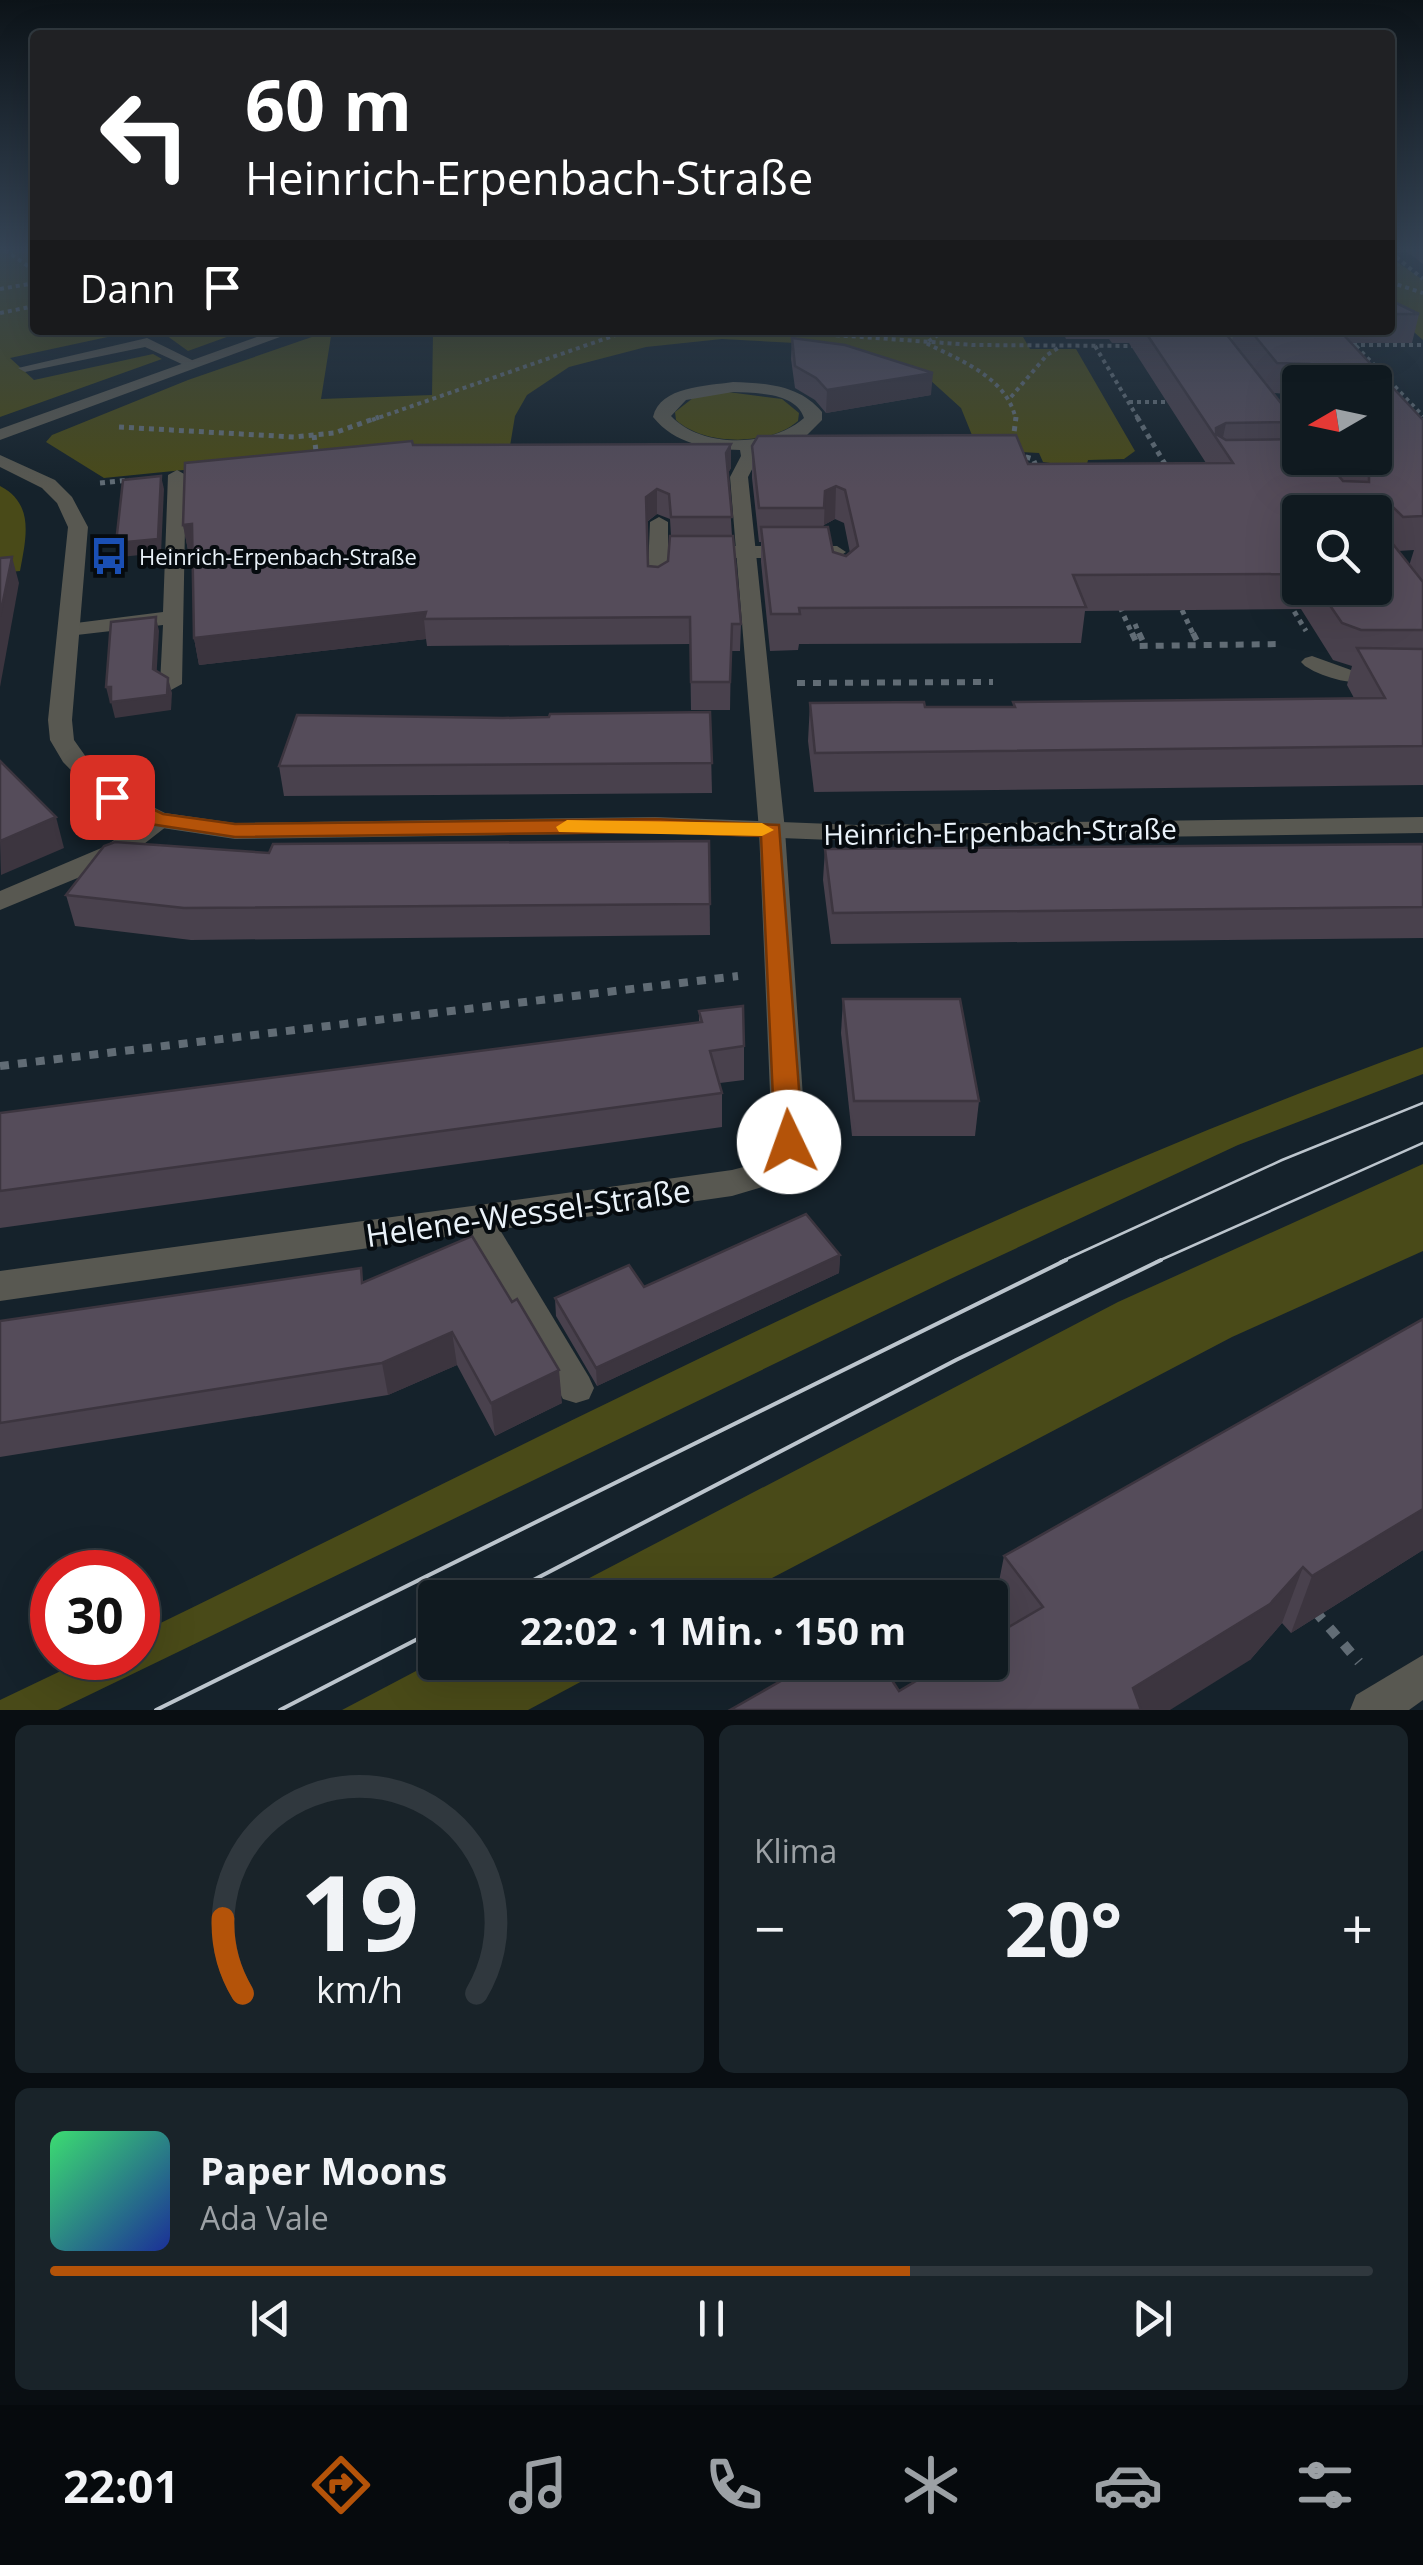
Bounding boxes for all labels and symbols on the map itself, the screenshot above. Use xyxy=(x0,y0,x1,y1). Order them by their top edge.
north arrow xyxy=(1282,365,1392,475)
bus stop icon: Heinrich-Erpenbach-Straße xyxy=(88,535,130,577)
place label: Heinrich-Erpenbach-Straße xyxy=(139,541,417,571)
pin xyxy=(70,755,155,840)
street label: Heinrich-Erpenbach-Straße xyxy=(823,809,1177,853)
position arrow xyxy=(737,1090,841,1194)
street label: Helene-Wessel-Straße xyxy=(363,1168,693,1256)
speed limit sign: 30 xyxy=(30,1550,160,1680)

